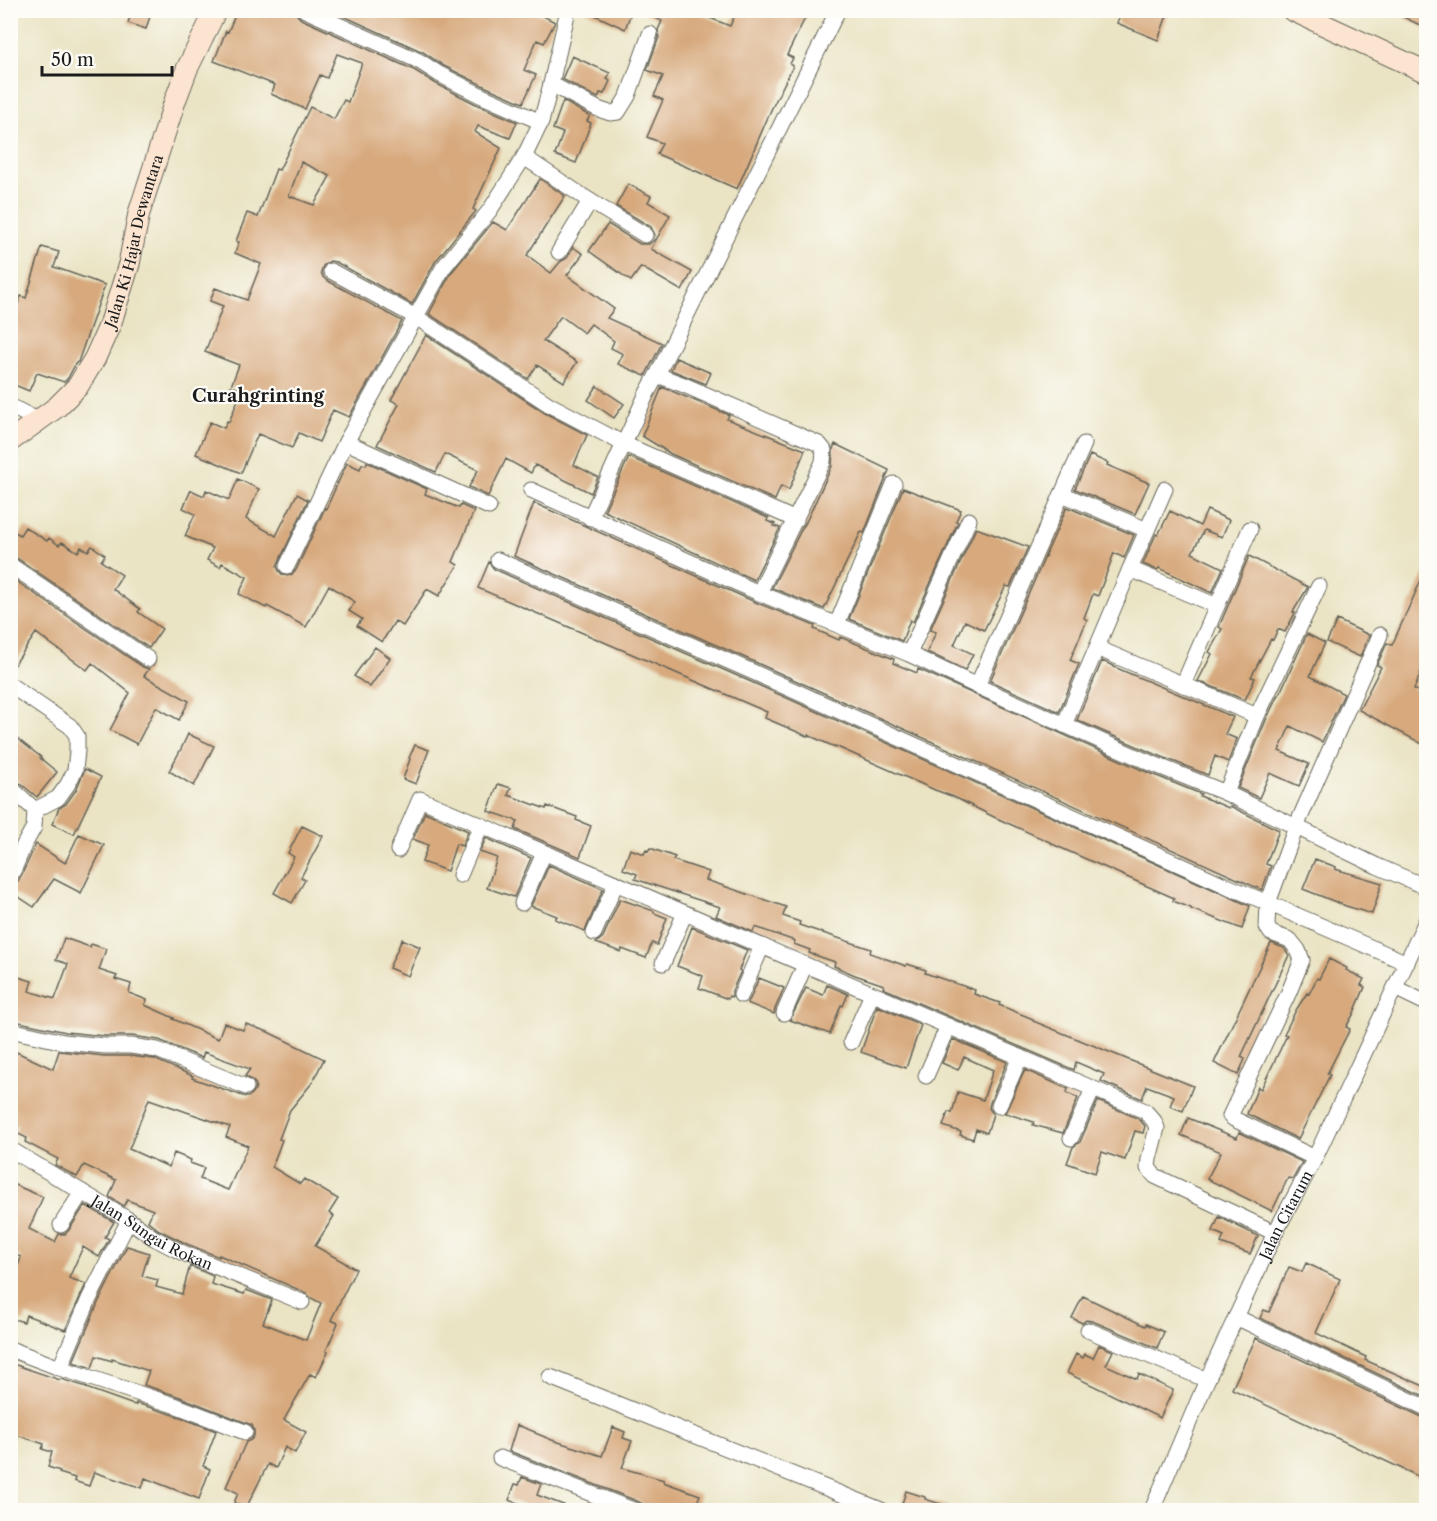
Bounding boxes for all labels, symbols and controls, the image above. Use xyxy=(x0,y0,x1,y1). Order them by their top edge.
scale bar xyxy=(42,39,172,77)
text: 50 m xyxy=(51,49,94,71)
street label: Jalan Ki Hajar Dewantara xyxy=(99,152,167,333)
district label: Curahgrinting xyxy=(192,385,325,407)
street label: Jalan Citarum xyxy=(1254,1167,1316,1264)
street label: Jalan Sungai Rokan xyxy=(86,1189,216,1274)

